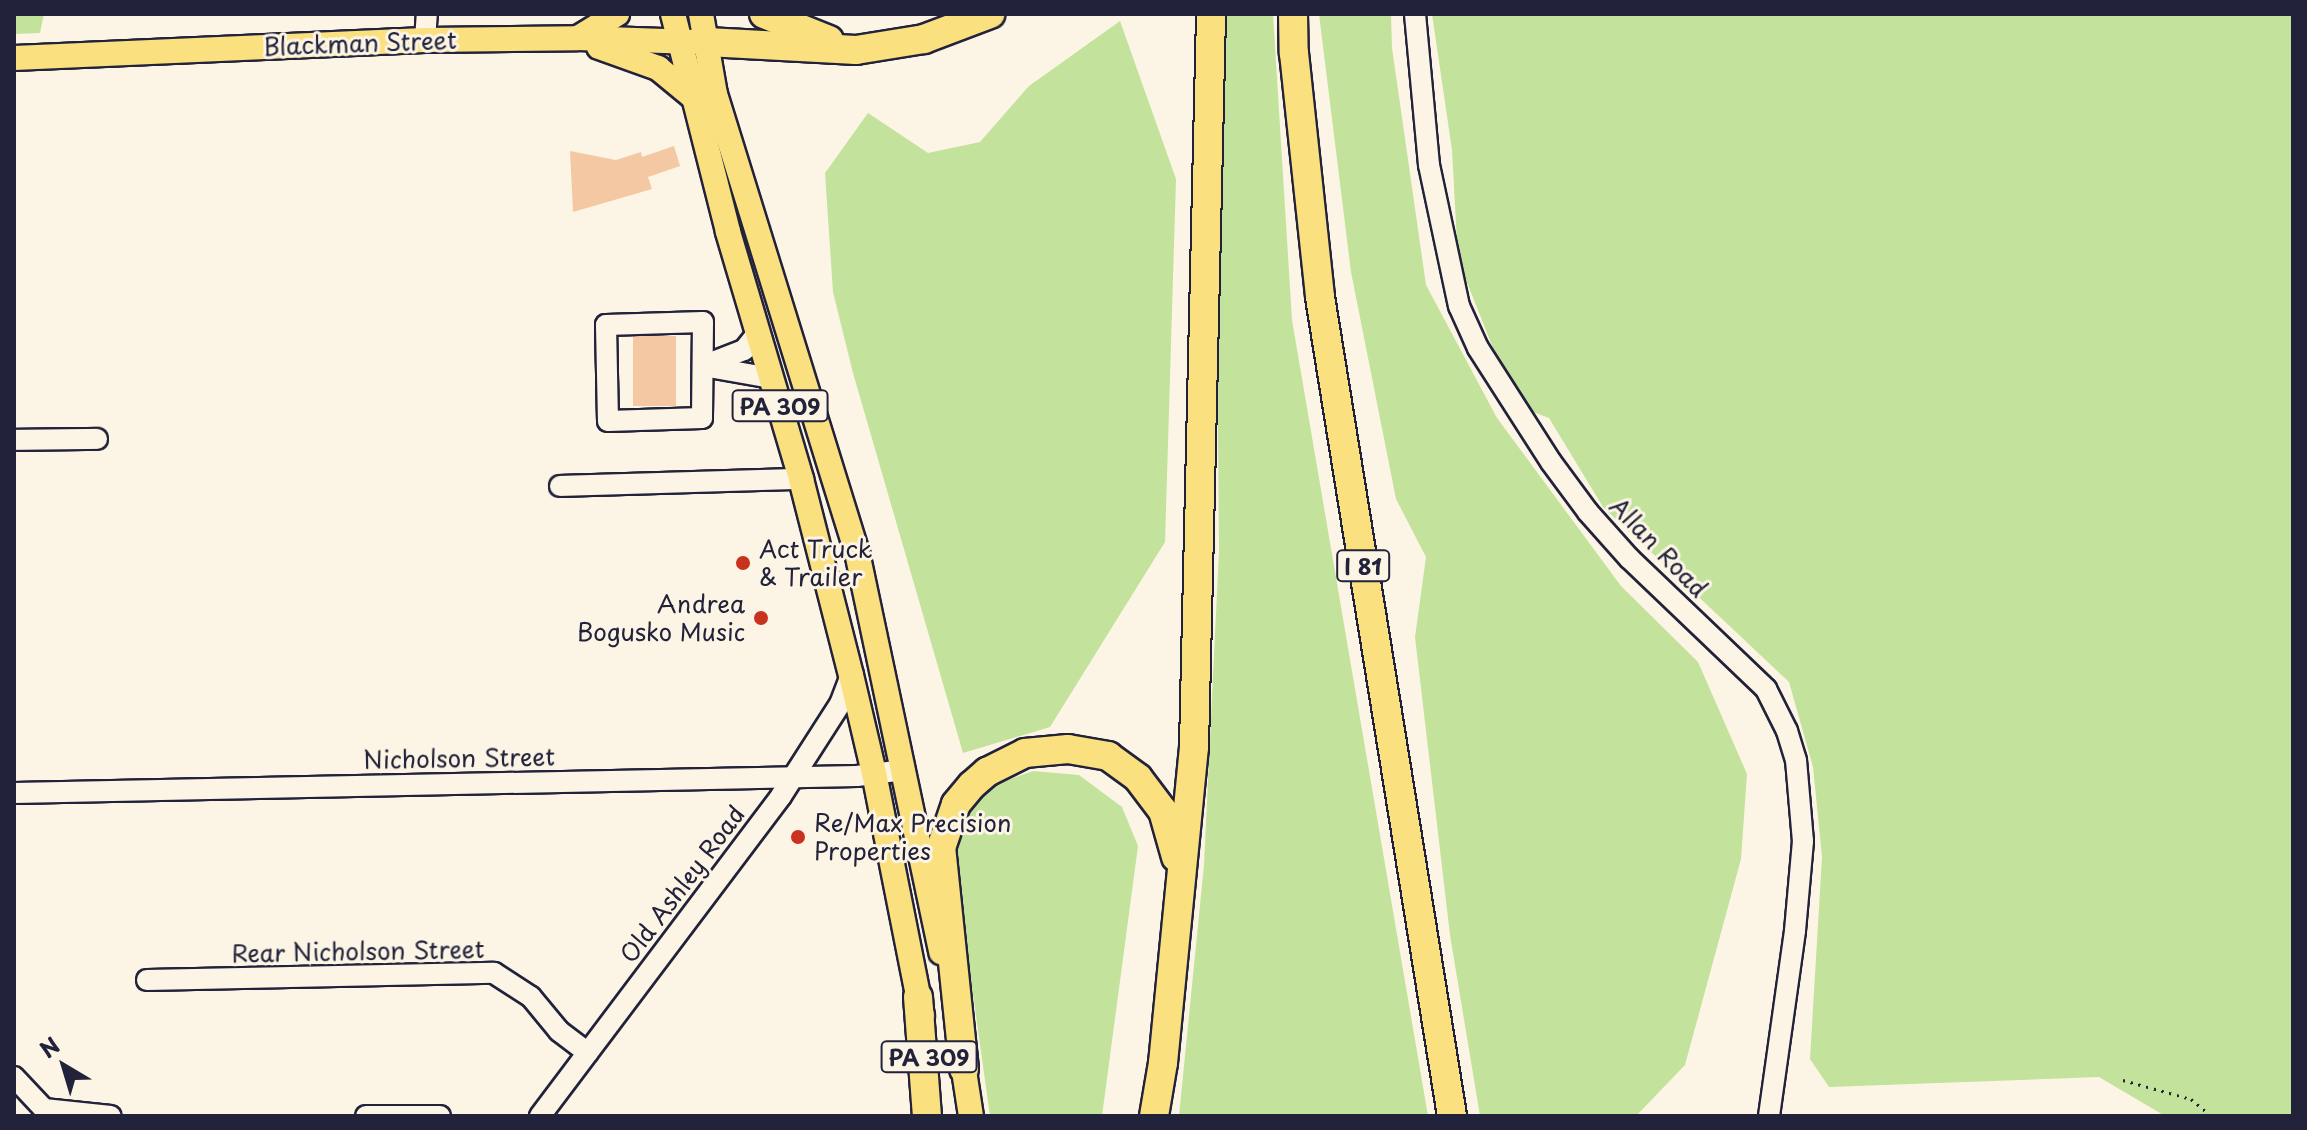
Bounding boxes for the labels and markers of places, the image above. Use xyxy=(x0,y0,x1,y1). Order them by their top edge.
place label: Act Truck & Trailer xyxy=(759,535,873,591)
marker: Act Truck & Trailer xyxy=(734,554,752,572)
place label: Andrea Bogusko Music xyxy=(575,590,745,646)
marker: Andrea Bogusko Music xyxy=(752,609,770,627)
place label: Re/Max Precision Properties xyxy=(814,809,1013,865)
marker: Re/Max Precision Properties xyxy=(789,828,807,846)

